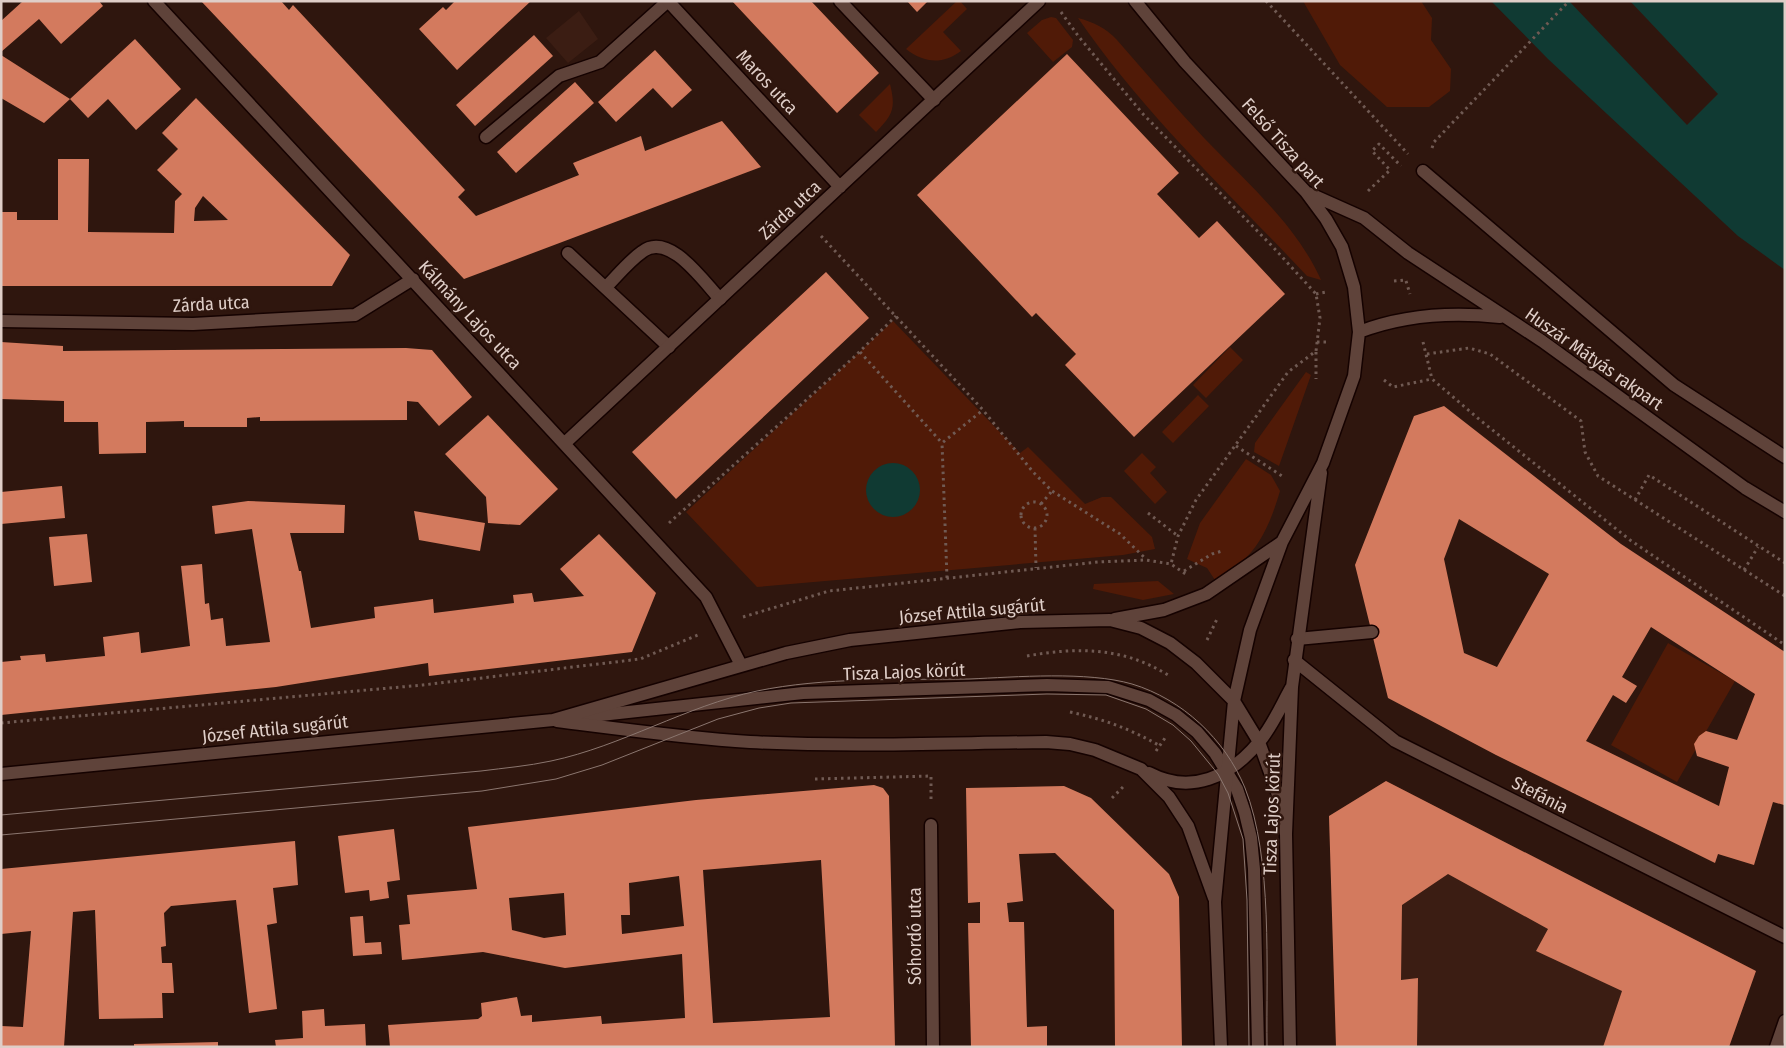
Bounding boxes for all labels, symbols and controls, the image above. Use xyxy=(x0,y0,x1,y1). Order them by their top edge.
street label: Maros utca xyxy=(732,45,802,119)
street label: Felső Tisza part xyxy=(1237,94,1329,192)
street label: Zárda utca xyxy=(754,176,826,244)
street label: Kálmány Lajos utca xyxy=(414,256,526,374)
street label: Zárda utca xyxy=(172,291,250,317)
street label: Huszár Mátyás rakpart xyxy=(1521,303,1667,415)
street label: József Attila sugárút xyxy=(898,594,1046,628)
street label: Tisza Lajos körút xyxy=(843,659,966,685)
street label: József Attila sugárút xyxy=(201,710,349,748)
street label: Tisza Lajos körút xyxy=(1259,752,1285,875)
street label: Stefánia xyxy=(1508,772,1572,819)
street label: Sóhordó utca xyxy=(904,887,926,985)

